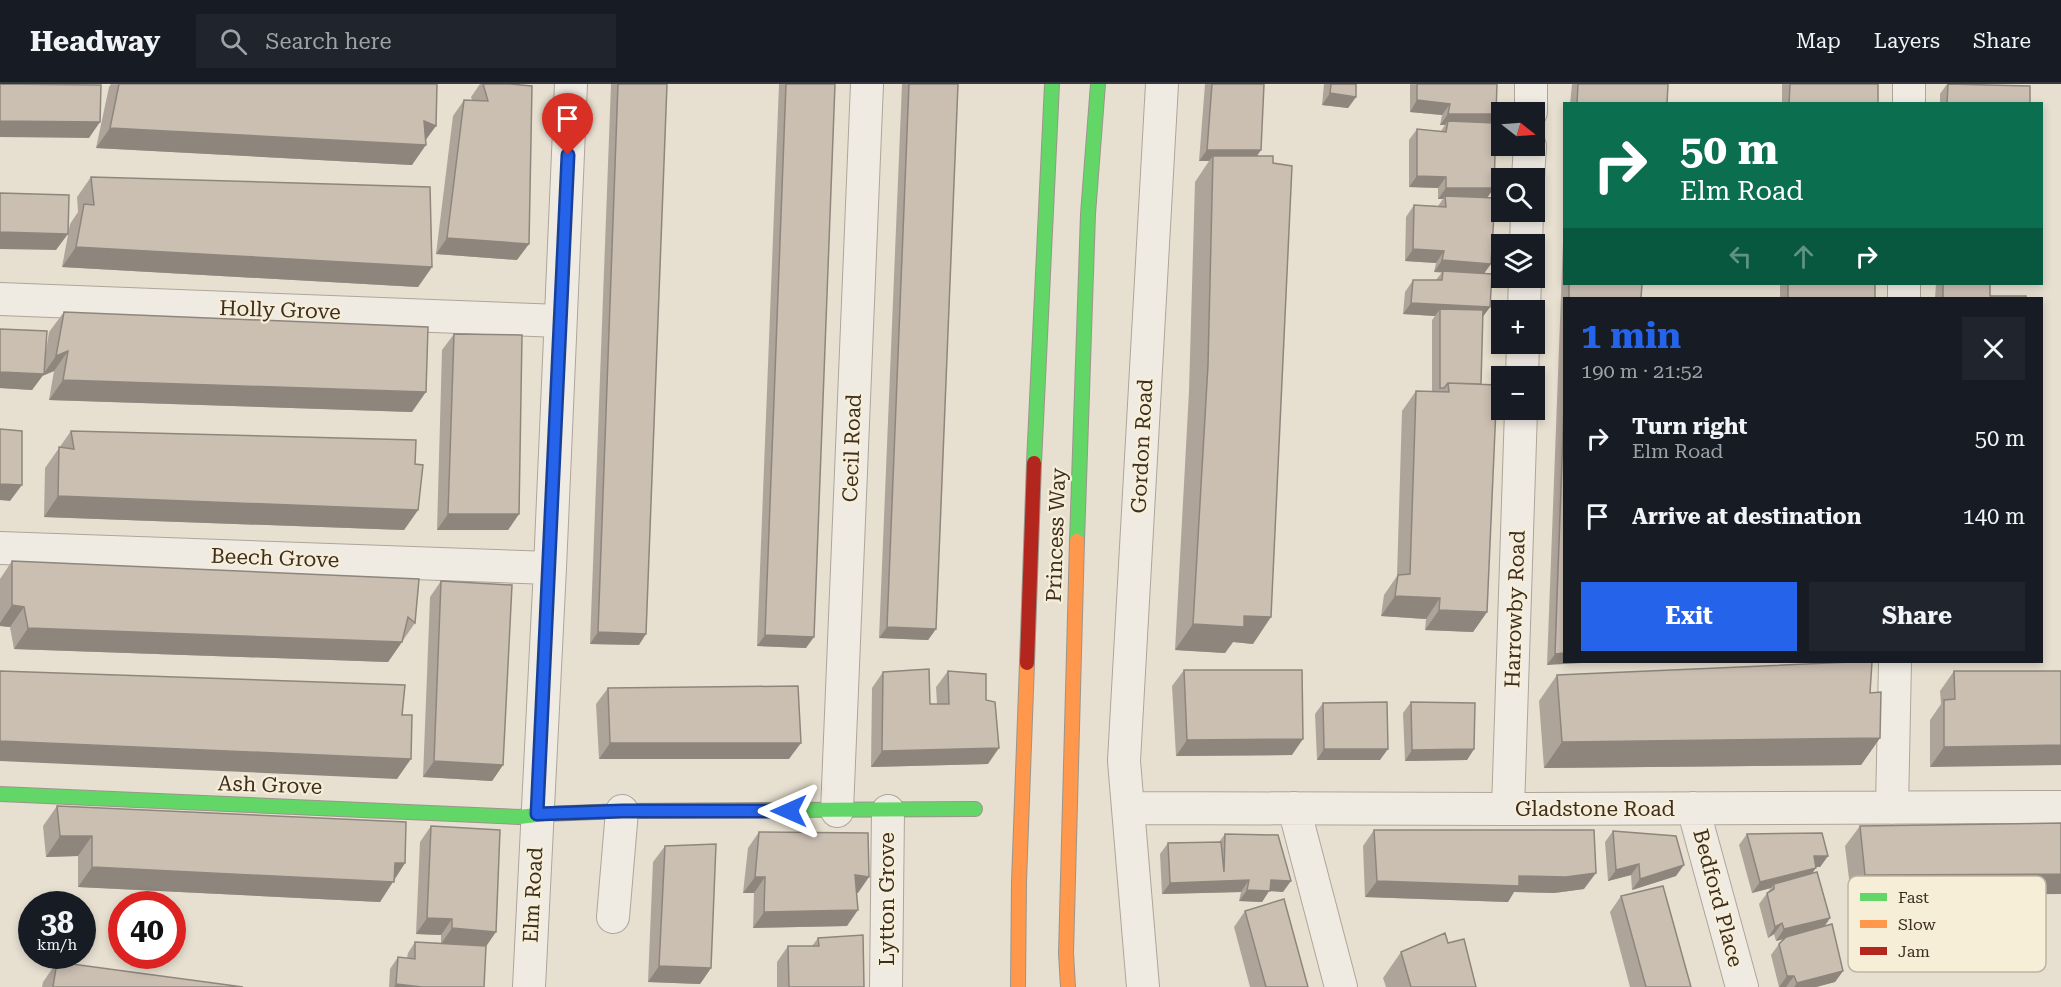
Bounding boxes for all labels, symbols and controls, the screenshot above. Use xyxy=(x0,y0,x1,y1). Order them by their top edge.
search box xyxy=(196,14,616,68)
text: Headway xyxy=(30,25,160,58)
icon: search xyxy=(217,25,250,58)
text: Search here xyxy=(265,29,391,54)
text: Map xyxy=(1796,29,1841,53)
text: Layers xyxy=(1874,29,1940,53)
text: Share xyxy=(1973,29,2031,53)
pin xyxy=(542,93,593,155)
icon: arrive xyxy=(551,102,584,135)
north arrow xyxy=(1491,102,1545,156)
map controls xyxy=(1491,102,1545,420)
text: 50 m xyxy=(1680,125,1778,174)
icon: right xyxy=(1581,126,1659,204)
button: search xyxy=(1491,168,1545,222)
text: Elm Road xyxy=(1680,175,1803,207)
button: layers xyxy=(1491,234,1545,288)
icon: left xyxy=(1724,240,1757,273)
icon: ahead xyxy=(1787,240,1820,273)
icon: right xyxy=(1850,240,1883,273)
street label: Holly Grove xyxy=(219,296,341,324)
button: + xyxy=(1491,300,1545,354)
text: 1 min xyxy=(1581,315,1681,357)
button: close xyxy=(1962,317,2025,380)
text: 190 m · 21:52 xyxy=(1581,359,1703,383)
button: − xyxy=(1491,366,1545,420)
street label: Gordon Road xyxy=(1126,377,1158,514)
street label: Cecil Road xyxy=(838,393,866,503)
text: Turn right xyxy=(1632,414,1747,439)
icon: right xyxy=(1581,422,1614,455)
text: 50 m xyxy=(1975,426,2025,451)
text: Elm Road xyxy=(1632,439,1723,463)
street label: Princess Way xyxy=(1042,467,1070,603)
icon: arrive xyxy=(1581,500,1614,533)
text: Arrive at destination xyxy=(1632,504,1861,529)
text: 140 m xyxy=(1962,504,2025,529)
street label: Harrowby Road xyxy=(1500,529,1530,688)
street label: Beech Grove xyxy=(210,544,340,572)
button: Exit xyxy=(1581,582,1797,651)
button: Share xyxy=(1809,582,2025,651)
street label: Ash Grove xyxy=(217,771,323,799)
position arrow xyxy=(757,779,821,843)
street label: Gladstone Road xyxy=(1515,797,1675,821)
street label: Bedford Place xyxy=(1688,826,1748,970)
street label: Lytton Grove xyxy=(875,832,899,966)
street label: Elm Road xyxy=(519,846,548,944)
legend xyxy=(1848,876,2046,972)
text: Fast xyxy=(1898,888,1929,907)
speed limit sign: 40 xyxy=(108,891,186,969)
text: 38 xyxy=(40,905,74,940)
text: Slow xyxy=(1898,915,1936,934)
text: km/h xyxy=(37,936,77,954)
text: Jam xyxy=(1898,942,1930,961)

